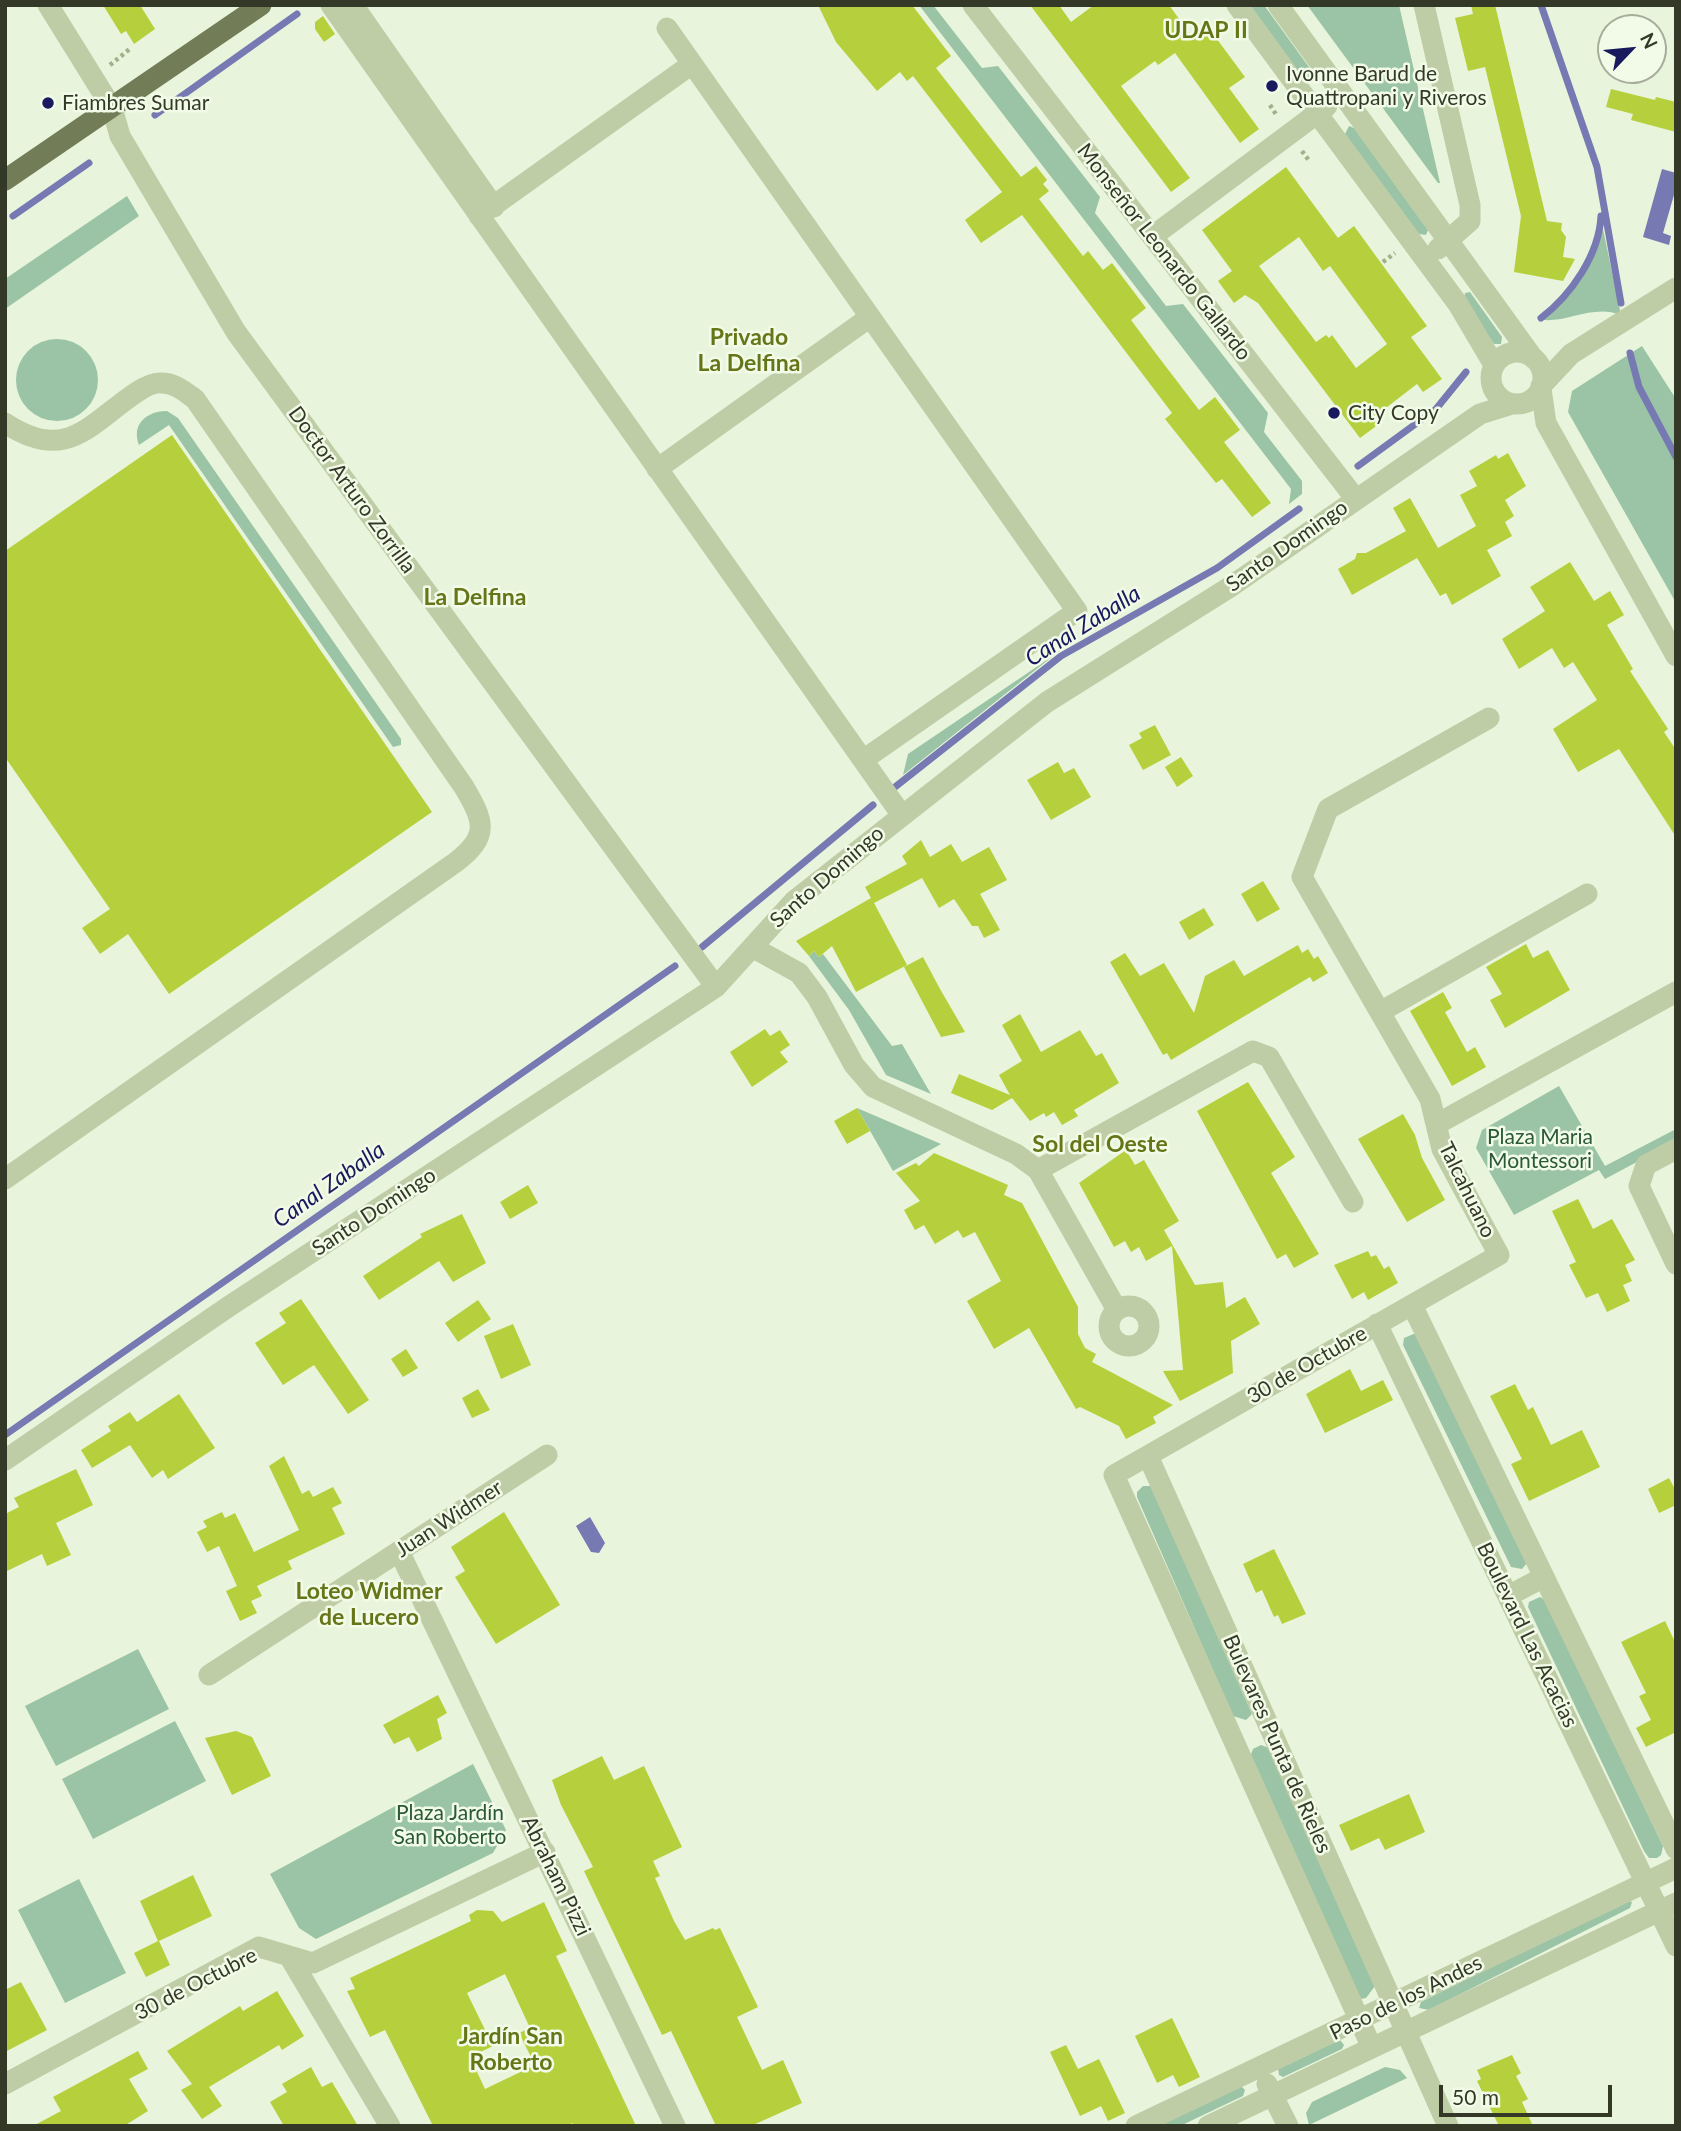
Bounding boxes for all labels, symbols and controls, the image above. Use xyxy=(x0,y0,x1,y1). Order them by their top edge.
north arrow xyxy=(1597,14,1667,84)
district label: UDAP II xyxy=(1164,17,1248,45)
text: N xyxy=(1636,29,1663,52)
place label: Ivonne Barud de Quattropani y Riveros xyxy=(1286,61,1487,111)
marker: Ivonne Barud de Quattropani y Riveros xyxy=(1264,78,1280,94)
place label: Fiambres Sumar xyxy=(62,90,209,116)
marker: Fiambres Sumar xyxy=(40,95,56,111)
street label: Monseñor Leonardo Gallardo xyxy=(1072,139,1256,365)
district label: Privado La Delfina xyxy=(697,324,801,378)
place label: City Copy xyxy=(1348,400,1439,426)
street label: Doctor Arturo Zorrilla xyxy=(283,402,421,578)
marker: City Copy xyxy=(1326,405,1342,421)
street label: Santo Domingo xyxy=(1221,495,1353,597)
water label: Canal Zaballa xyxy=(1020,580,1146,672)
district label: La Delfina xyxy=(423,584,527,612)
street label: Santo Domingo xyxy=(765,821,889,933)
park label: Plaza Maria Montessori xyxy=(1487,1124,1593,1174)
district label: Sol del Oeste xyxy=(1032,1131,1168,1159)
water label: Canal Zaballa xyxy=(268,1136,390,1234)
street label: Talcahuano xyxy=(1433,1138,1501,1242)
street label: Santo Domingo xyxy=(307,1163,441,1261)
street label: 30 de Octubre xyxy=(1243,1321,1371,1409)
street label: Juan Widmer xyxy=(391,1475,507,1563)
street label: Boulevard Las Acacias xyxy=(1471,1538,1583,1732)
district label: Loteo Widmer de Lucero xyxy=(296,1578,442,1632)
street label: Bulevares Punta de Rieles xyxy=(1217,1631,1337,1857)
park label: Plaza Jardín San Roberto xyxy=(393,1800,507,1850)
street label: Abraham Pizzi xyxy=(516,1812,596,1940)
street label: 30 de Octubre xyxy=(131,1942,261,2026)
street label: Paso de los Andes xyxy=(1326,1950,1486,2046)
district label: Jardín San Roberto xyxy=(459,2023,563,2077)
scale bar xyxy=(1443,2072,1616,2116)
text: 50 m xyxy=(1452,2084,1499,2109)

